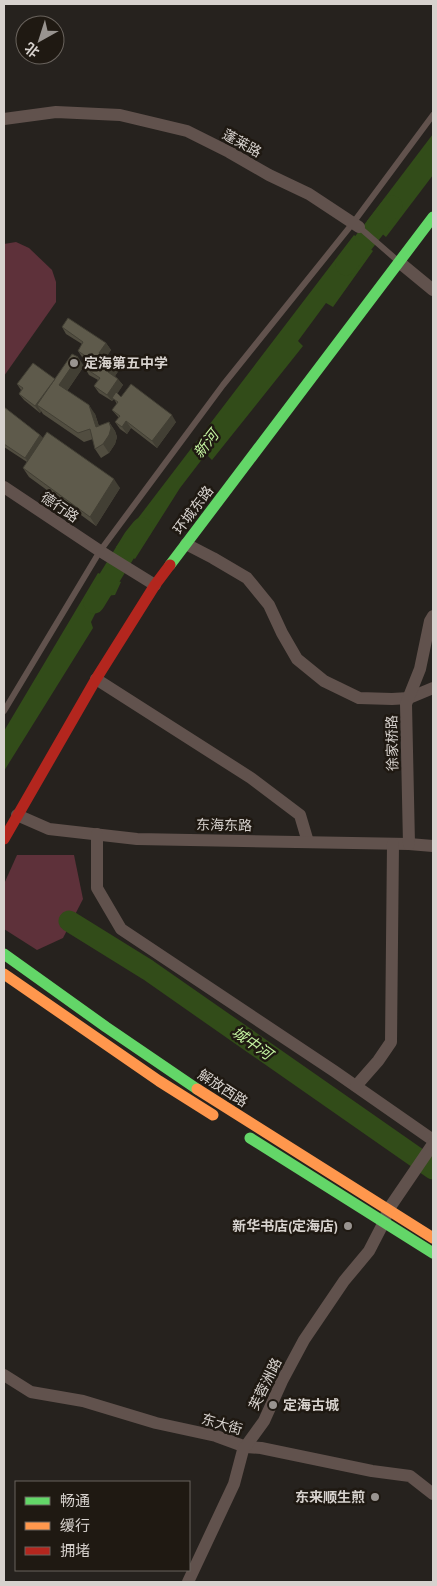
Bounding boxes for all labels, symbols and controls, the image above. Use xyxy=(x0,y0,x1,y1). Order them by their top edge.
north arrow xyxy=(15,15,65,65)
text: 北 xyxy=(21,39,43,62)
street label: 蓬莱路 xyxy=(219,125,265,161)
place label: 定海第五中学 xyxy=(84,354,168,372)
marker: 定海第五中学 xyxy=(68,357,80,369)
water label: 新河 xyxy=(189,424,224,461)
street label: 环城东路 xyxy=(169,482,217,538)
street label: 德行路 xyxy=(38,488,82,526)
street label: 徐家桥路 xyxy=(383,715,401,771)
street label: 东海东路 xyxy=(196,816,252,834)
water label: 城中河 xyxy=(228,1022,279,1065)
street label: 解放西路 xyxy=(195,1065,251,1111)
place label: 新华书店(定海店) xyxy=(232,1217,338,1235)
marker: 新华书店(定海店) xyxy=(342,1220,354,1232)
street label: 芙蓉洲路 xyxy=(245,1355,285,1413)
place label: 定海古城 xyxy=(283,1396,339,1414)
marker: 定海古城 xyxy=(267,1399,279,1411)
street label: 东大街 xyxy=(199,1410,245,1438)
legend xyxy=(15,1481,190,1571)
place label: 东来顺生煎 xyxy=(295,1488,365,1506)
text: 畅通 xyxy=(60,1491,90,1510)
marker: 东来顺生煎 xyxy=(369,1491,381,1503)
text: 缓行 xyxy=(60,1516,90,1535)
text: 拥堵 xyxy=(60,1541,90,1560)

